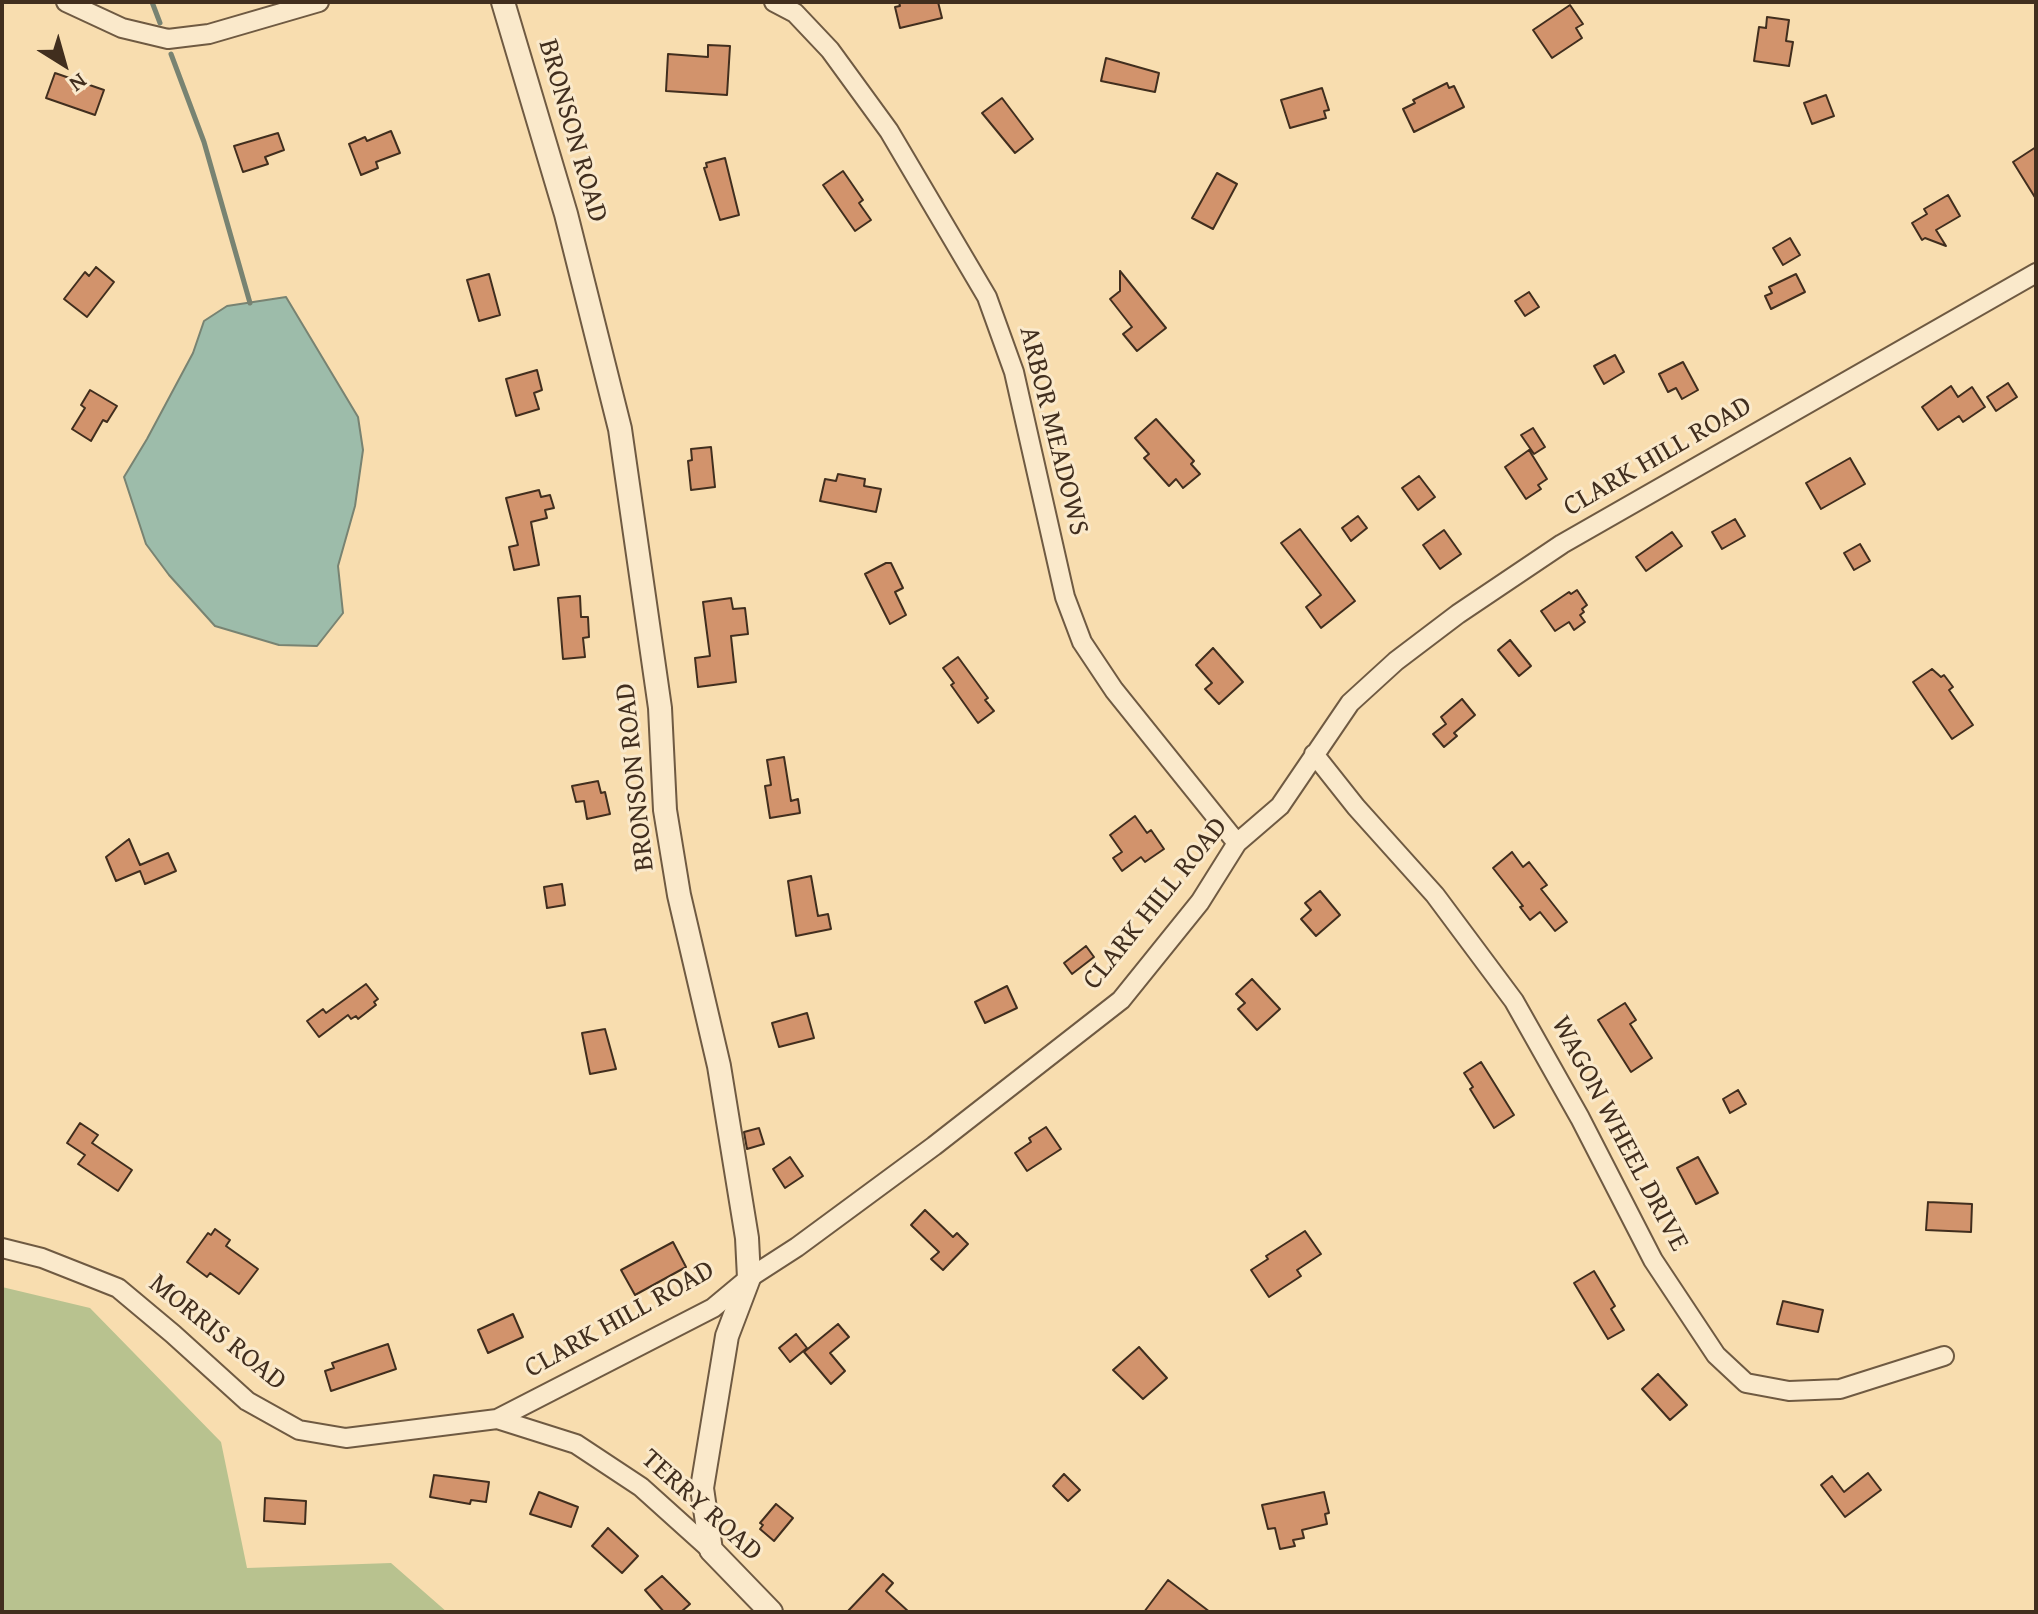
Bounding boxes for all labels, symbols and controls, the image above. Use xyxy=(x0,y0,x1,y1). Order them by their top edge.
north arrow xyxy=(24,24,104,104)
street label: BRONSON ROAD xyxy=(530,36,614,226)
text: N xyxy=(63,66,94,100)
street label: ARBOR MEADOWS xyxy=(1011,323,1095,539)
street label: CLARK HILL ROAD xyxy=(1558,390,1758,524)
street label: BRONSON ROAD xyxy=(609,681,663,873)
street label: CLARK HILL ROAD xyxy=(1076,811,1236,997)
street label: WAGON WHEEL DRIVE xyxy=(1543,1011,1695,1257)
street label: CLARK HILL ROAD xyxy=(519,1254,721,1386)
street label: MORRIS ROAD xyxy=(142,1267,292,1399)
street label: TERRY ROAD xyxy=(634,1443,768,1569)

